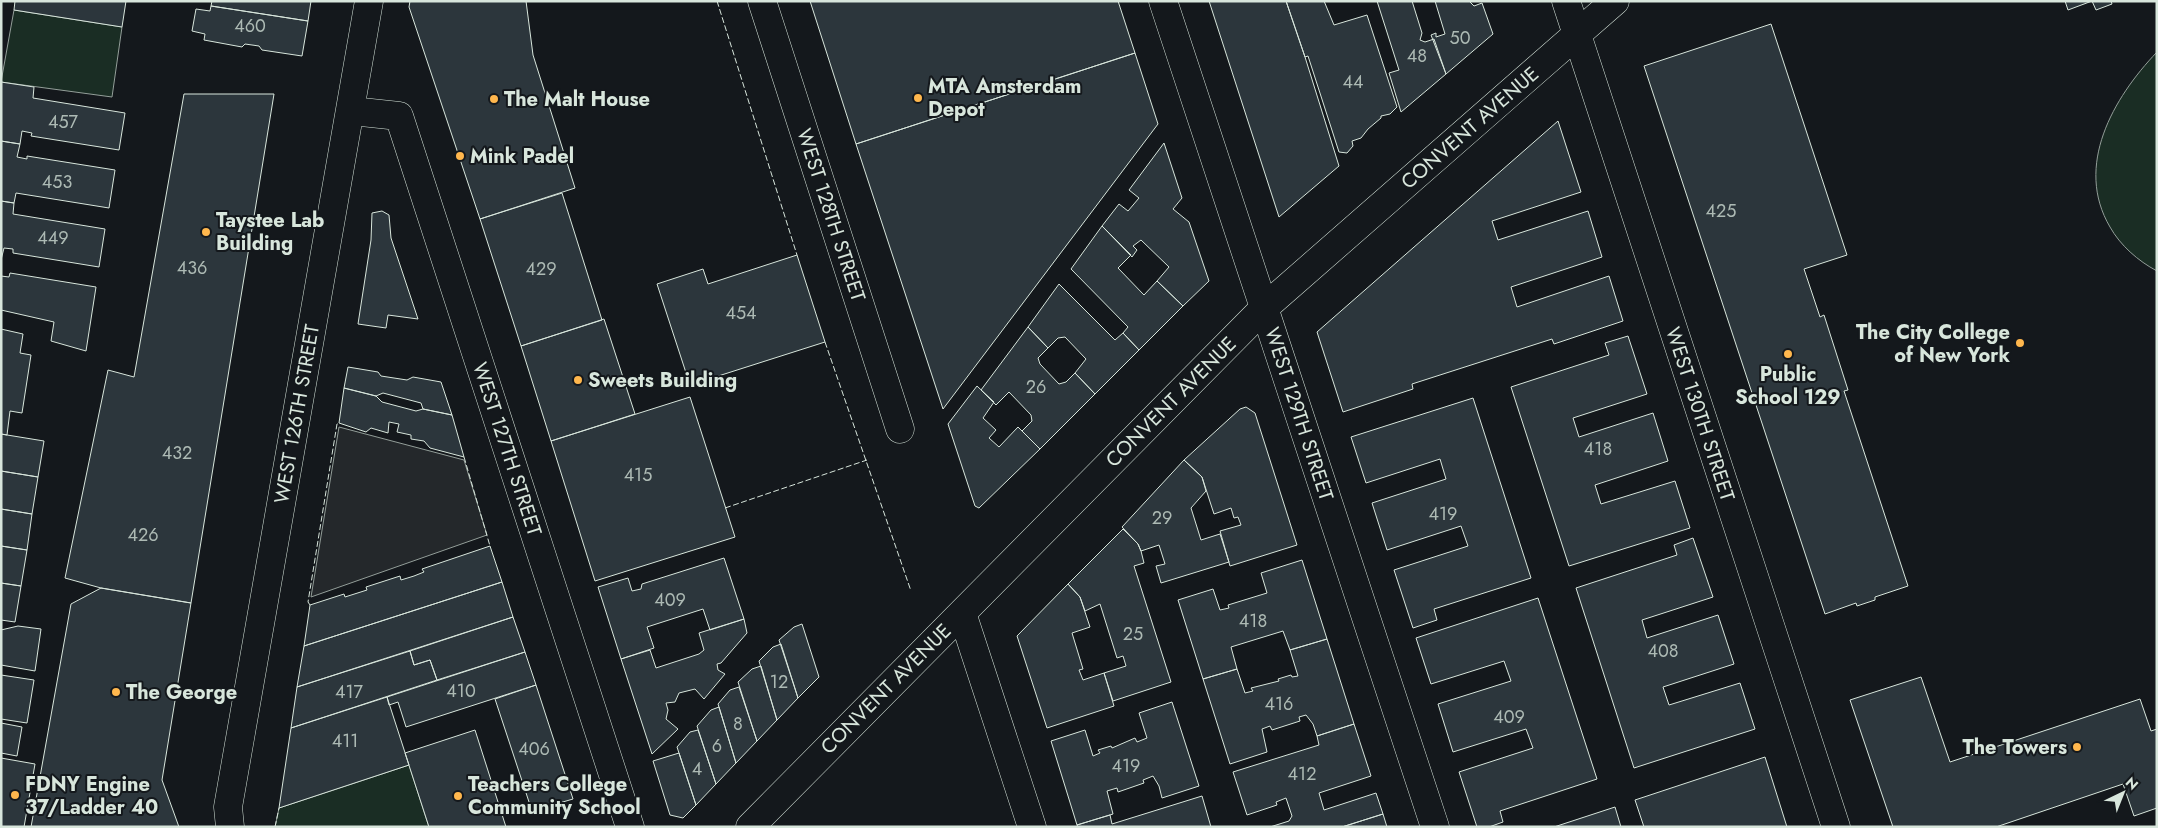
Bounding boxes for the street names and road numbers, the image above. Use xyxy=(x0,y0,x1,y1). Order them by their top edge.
street label: CONVENT AVENUE xyxy=(1395,60,1545,196)
street label: WEST 128TH STREET xyxy=(789,125,873,306)
street label: WEST 126TH STREET xyxy=(267,322,327,506)
street label: WEST 130TH STREET xyxy=(1658,323,1742,505)
street label: WEST 129TH STREET xyxy=(1257,324,1341,505)
street label: CONVENT AVENUE xyxy=(1099,330,1243,474)
street label: WEST 127TH STREET xyxy=(465,358,549,540)
street label: CONVENT AVENUE xyxy=(814,617,958,761)

